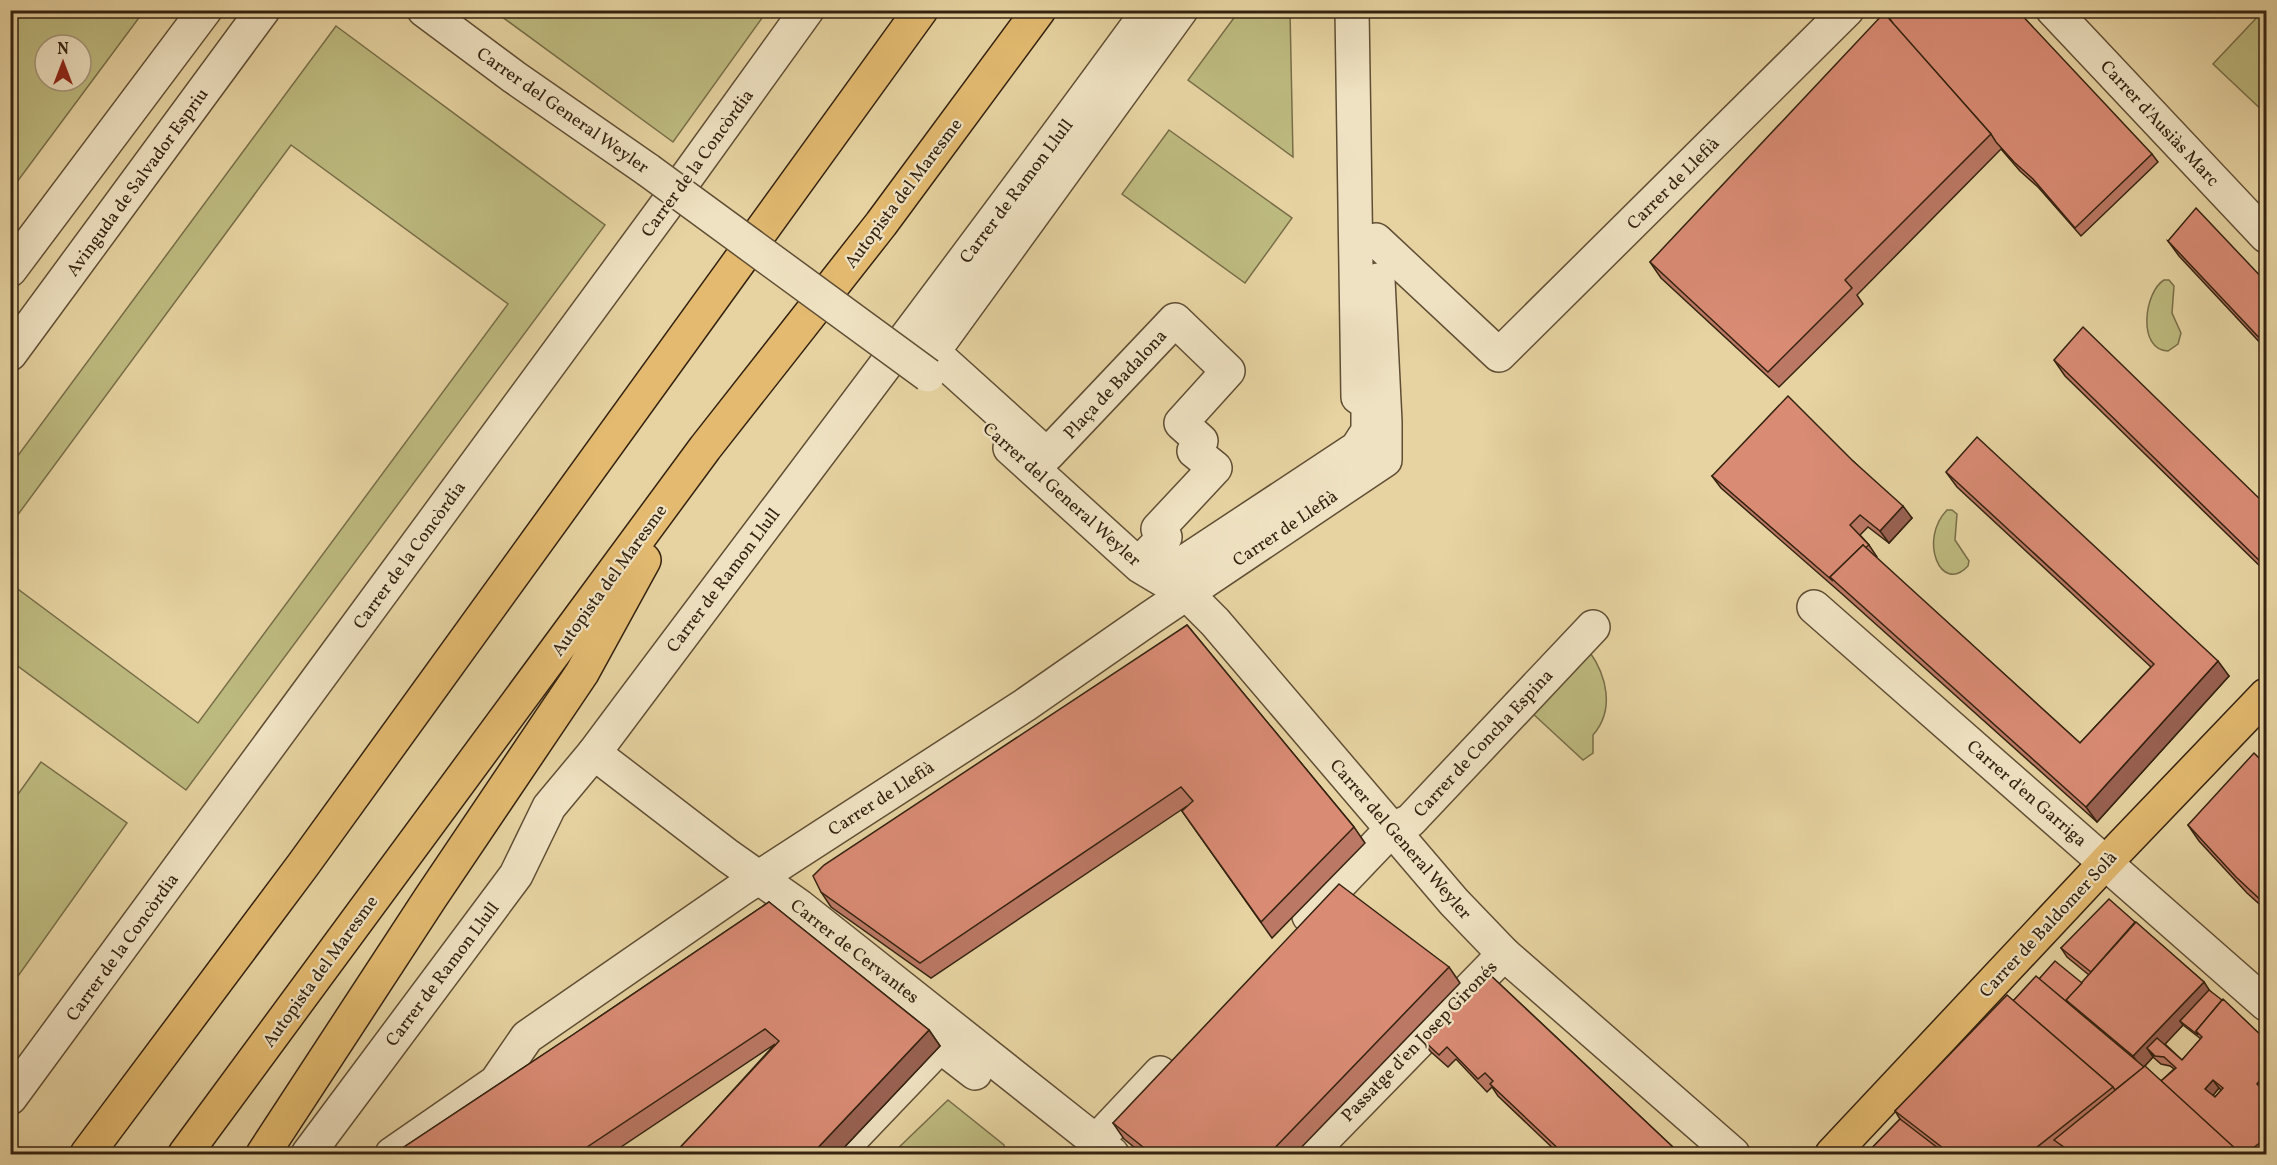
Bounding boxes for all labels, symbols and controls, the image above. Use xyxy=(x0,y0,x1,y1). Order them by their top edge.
north arrow xyxy=(33,33,93,93)
text: N xyxy=(57,39,69,61)
street label: Carrer del General Weyler xyxy=(471,42,654,181)
street label: Carrer d'Ausiàs Marc xyxy=(2094,55,2224,193)
street label: Avinguda de Salvador Espriu xyxy=(61,84,215,282)
street label: Carrer de la Concòrdia xyxy=(636,85,761,243)
street label: Autopista del Maresme xyxy=(839,114,969,274)
street label: Carrer de Ramon Llull xyxy=(954,114,1080,269)
street label: Carrer de Llefià xyxy=(1622,132,1726,236)
street label: Plaça de Badalona xyxy=(1059,325,1174,445)
street label: Carrer del General Weyler xyxy=(976,417,1146,573)
street label: Carrer de la Concòrdia xyxy=(348,477,473,635)
street label: Carrer de Llefià xyxy=(1228,485,1343,574)
street label: Autopista del Maresme xyxy=(547,500,674,662)
street label: Carrer de Ramon Llull xyxy=(661,503,787,658)
street label: Carrer de Concha Espina xyxy=(1409,664,1560,824)
street label: Carrer d'en Garriga xyxy=(1960,735,2092,853)
street label: Carrer del General Weyler xyxy=(1323,754,1477,926)
street label: Carrer de Llefià xyxy=(824,756,940,843)
street label: Carrer de Baldomer Solà xyxy=(1974,846,2124,1004)
street label: Carrer de la Concòrdia xyxy=(61,869,186,1027)
street label: Autopista del Maresme xyxy=(258,891,385,1053)
street label: Carrer de Cervantes xyxy=(784,894,924,1010)
street label: Carrer de Ramon Llull xyxy=(380,897,506,1052)
street label: Passatge d'en Josep Gironés xyxy=(1336,956,1504,1128)

